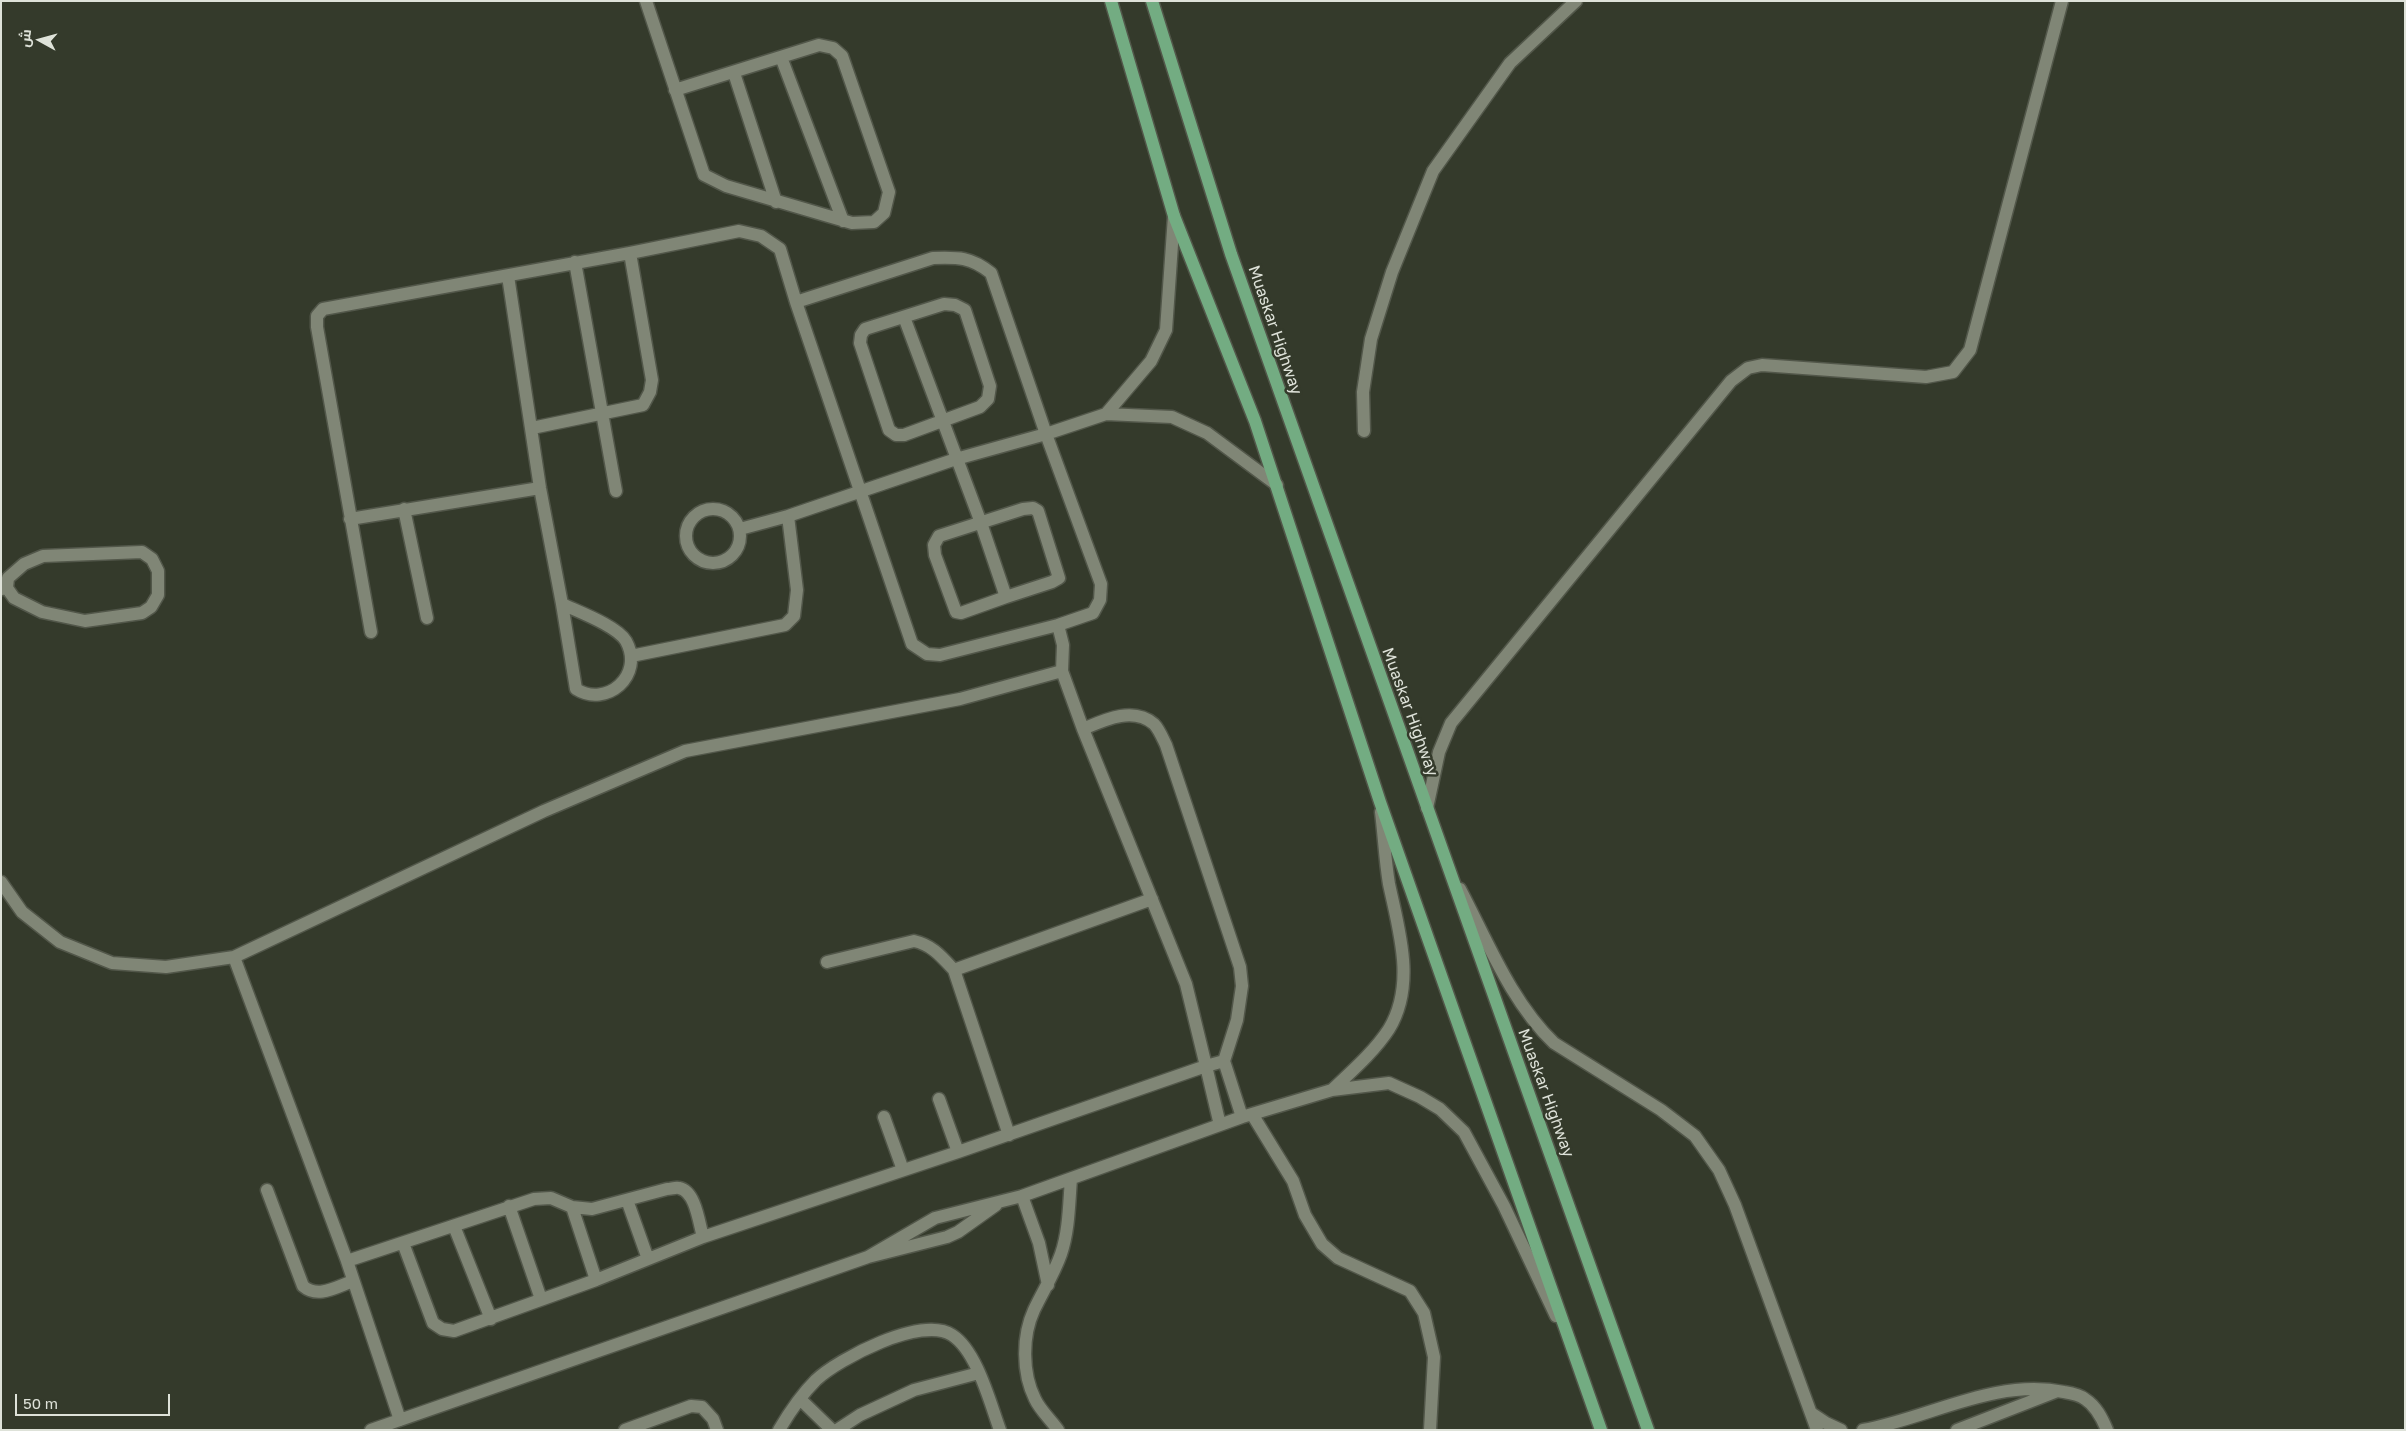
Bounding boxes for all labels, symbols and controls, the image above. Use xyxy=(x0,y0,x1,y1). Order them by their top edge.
north arrow xyxy=(15,15,65,65)
text: ش xyxy=(15,28,34,48)
street label: Muaskar Highway xyxy=(1244,263,1306,397)
street label: Muaskar Highway xyxy=(1378,645,1442,779)
street label: Muaskar Highway xyxy=(1514,1026,1578,1160)
scale bar xyxy=(18,1384,172,1416)
text: 50 m xyxy=(23,1394,58,1412)

